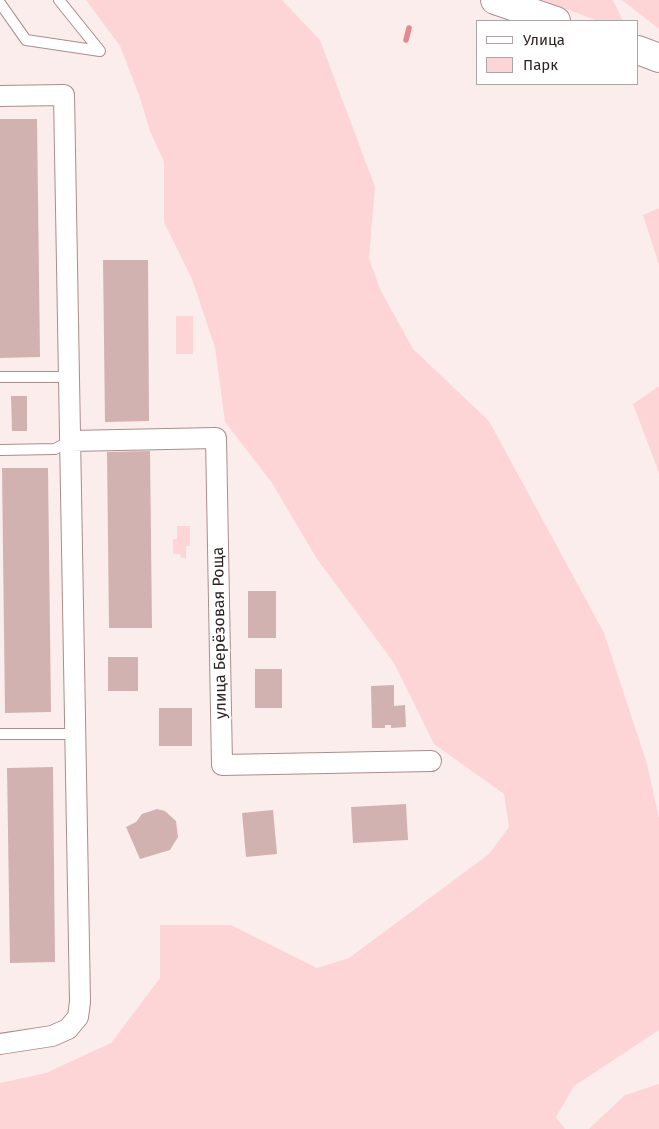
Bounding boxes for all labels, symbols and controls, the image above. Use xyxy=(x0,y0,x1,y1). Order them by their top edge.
legend xyxy=(477,20,639,85)
text: Улица xyxy=(523,31,565,49)
text: Парк xyxy=(523,56,558,74)
street label: улица Берёзовая Роща xyxy=(209,547,231,719)

